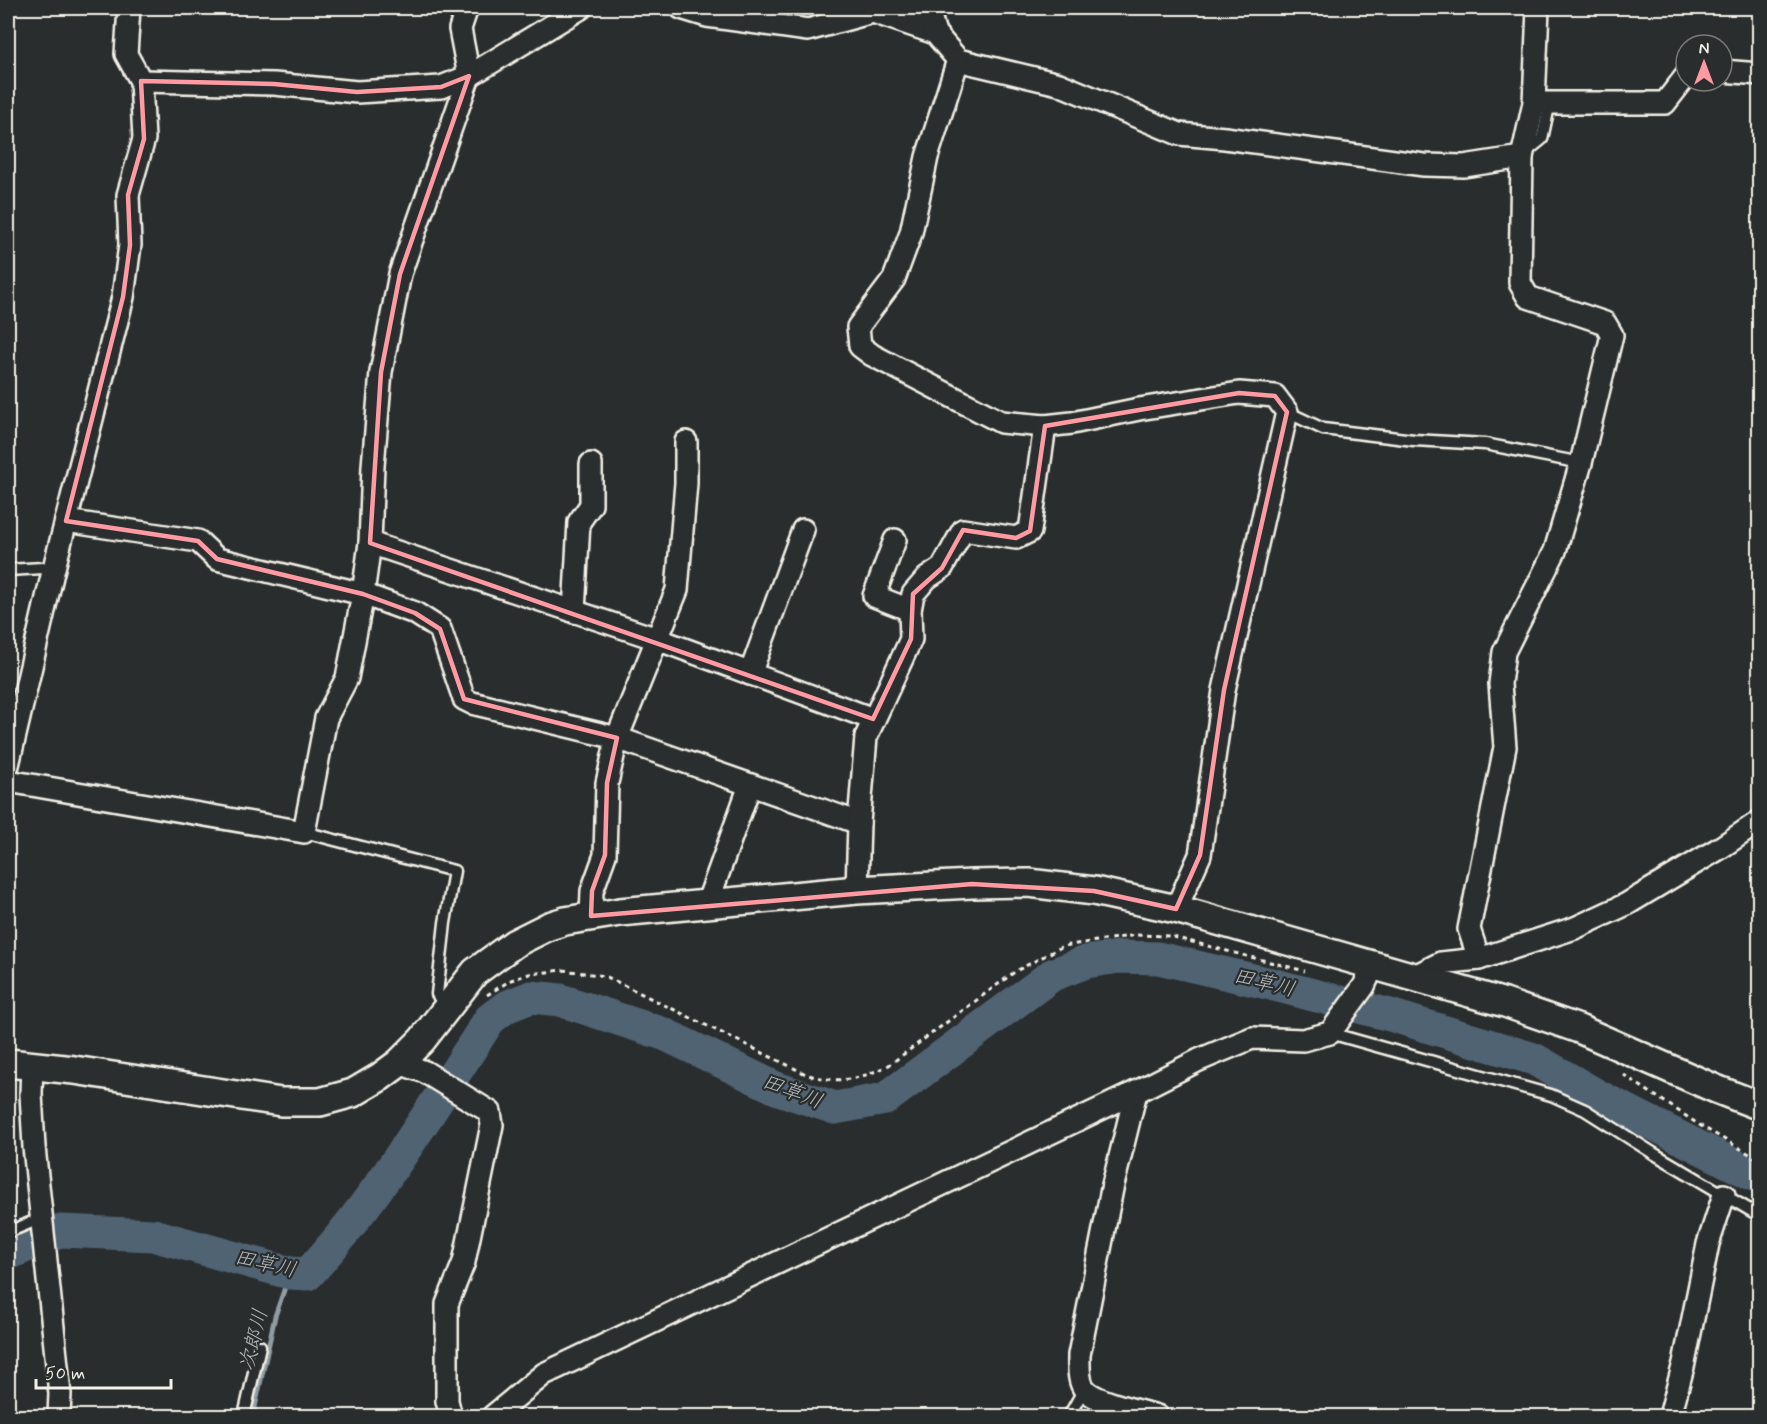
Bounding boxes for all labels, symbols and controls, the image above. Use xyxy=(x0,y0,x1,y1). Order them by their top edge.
north arrow xyxy=(1674,33,1734,93)
text: N xyxy=(1699,39,1709,60)
water label: 田草川 xyxy=(1230,962,1298,1004)
water label: 田草川 xyxy=(758,1068,826,1116)
water label: 田草川 xyxy=(231,1243,299,1285)
water label: 次郎川 xyxy=(233,1306,275,1374)
scale bar xyxy=(36,1352,171,1390)
text: 50 m xyxy=(45,1362,85,1386)

